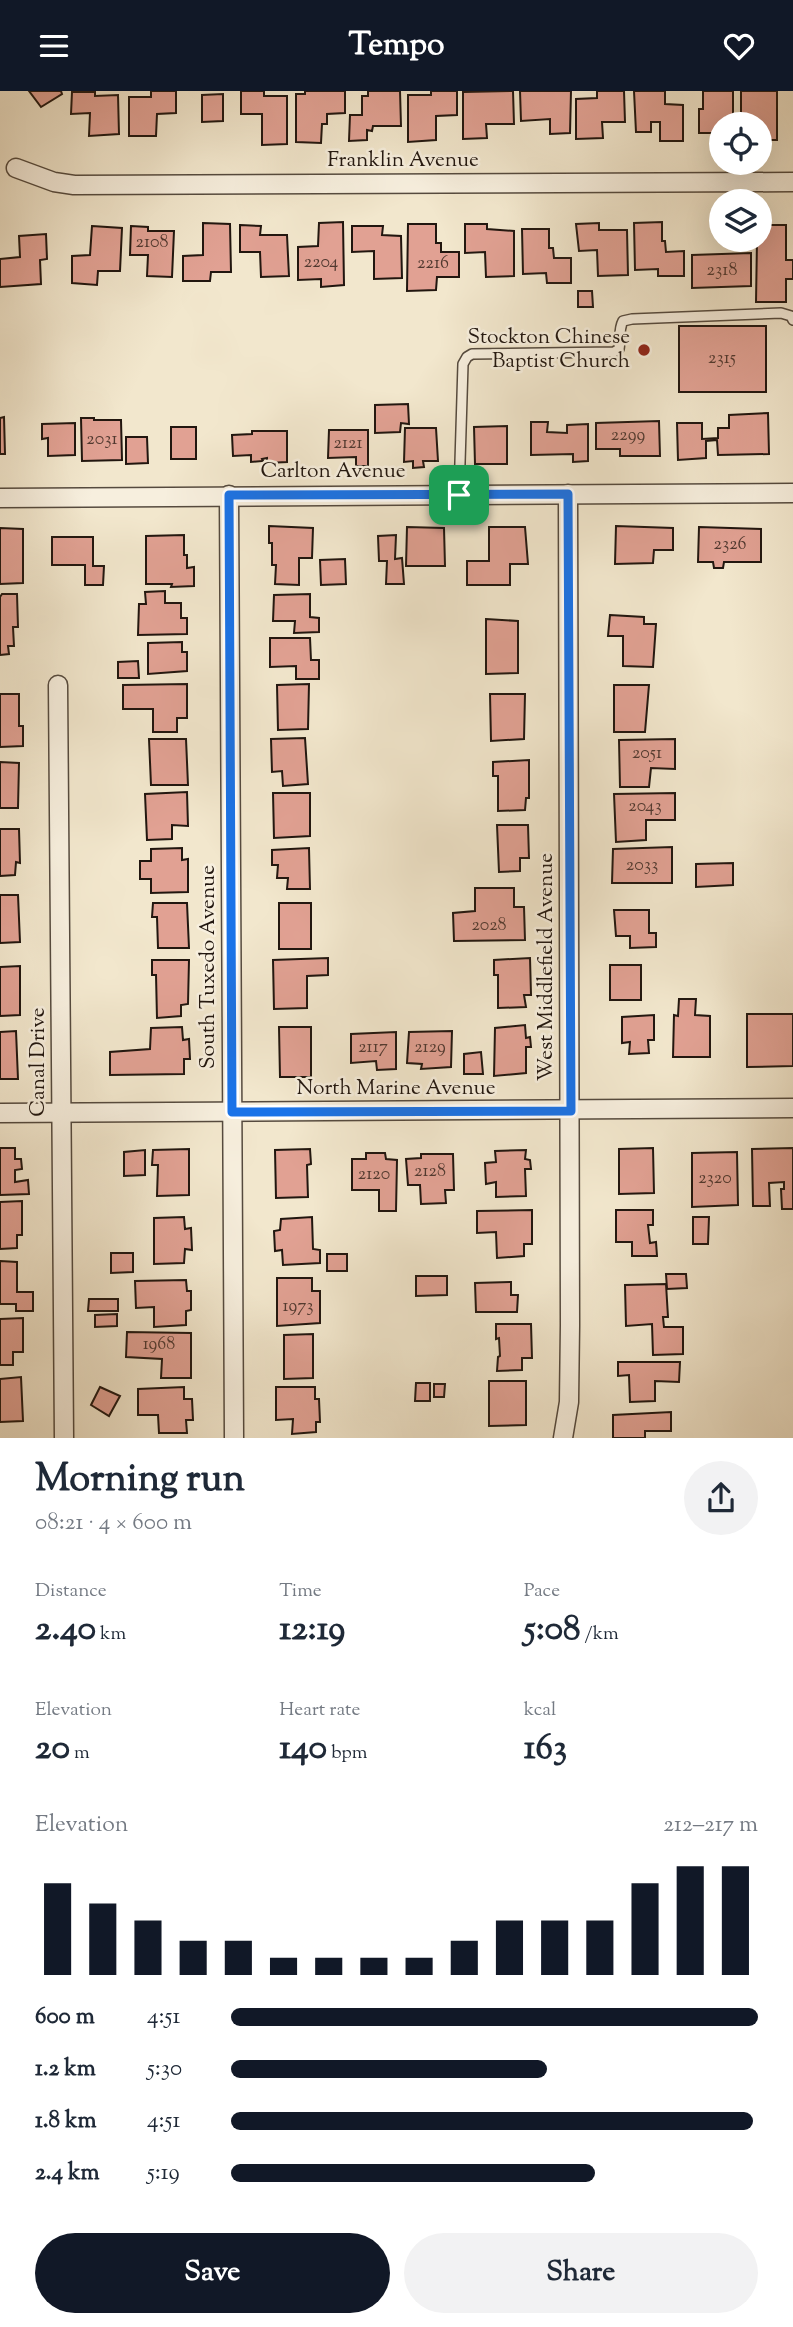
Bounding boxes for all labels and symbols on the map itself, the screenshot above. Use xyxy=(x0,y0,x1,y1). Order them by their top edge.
street label: Franklin Avenue xyxy=(327,146,479,176)
house number: 2108 xyxy=(136,230,168,256)
house number: 2204 xyxy=(304,250,338,276)
house number: 2216 xyxy=(417,251,449,277)
house number: 2318 xyxy=(707,258,737,284)
place label: Stockton Chinese Baptist Church xyxy=(467,323,630,377)
marker: Stockton Chinese Baptist Church xyxy=(636,342,652,358)
house number: 2315 xyxy=(708,346,736,372)
house number: 2299 xyxy=(611,423,645,449)
house number: 2031 xyxy=(86,427,118,453)
house number: 2121 xyxy=(333,431,363,457)
street label: Carlton Avenue xyxy=(260,457,406,487)
pin xyxy=(429,465,489,525)
house number: 2326 xyxy=(713,532,747,558)
house number: 2051 xyxy=(632,741,662,767)
house number: 2043 xyxy=(628,794,662,820)
street label: West Middlefield Avenue xyxy=(532,853,562,1081)
house number: 2033 xyxy=(626,853,658,879)
street label: South Tuxedo Avenue xyxy=(194,865,224,1069)
house number: 2028 xyxy=(471,913,507,939)
street label: Canal Drive xyxy=(24,1007,54,1117)
house number: 2117 xyxy=(358,1035,388,1061)
house number: 2129 xyxy=(414,1035,446,1061)
street label: North Marine Avenue xyxy=(297,1074,495,1104)
house number: 2128 xyxy=(414,1159,446,1185)
house number: 2120 xyxy=(358,1162,390,1188)
house number: 2320 xyxy=(698,1166,732,1192)
house number: 1973 xyxy=(283,1294,313,1320)
house number: 1968 xyxy=(143,1332,175,1358)

